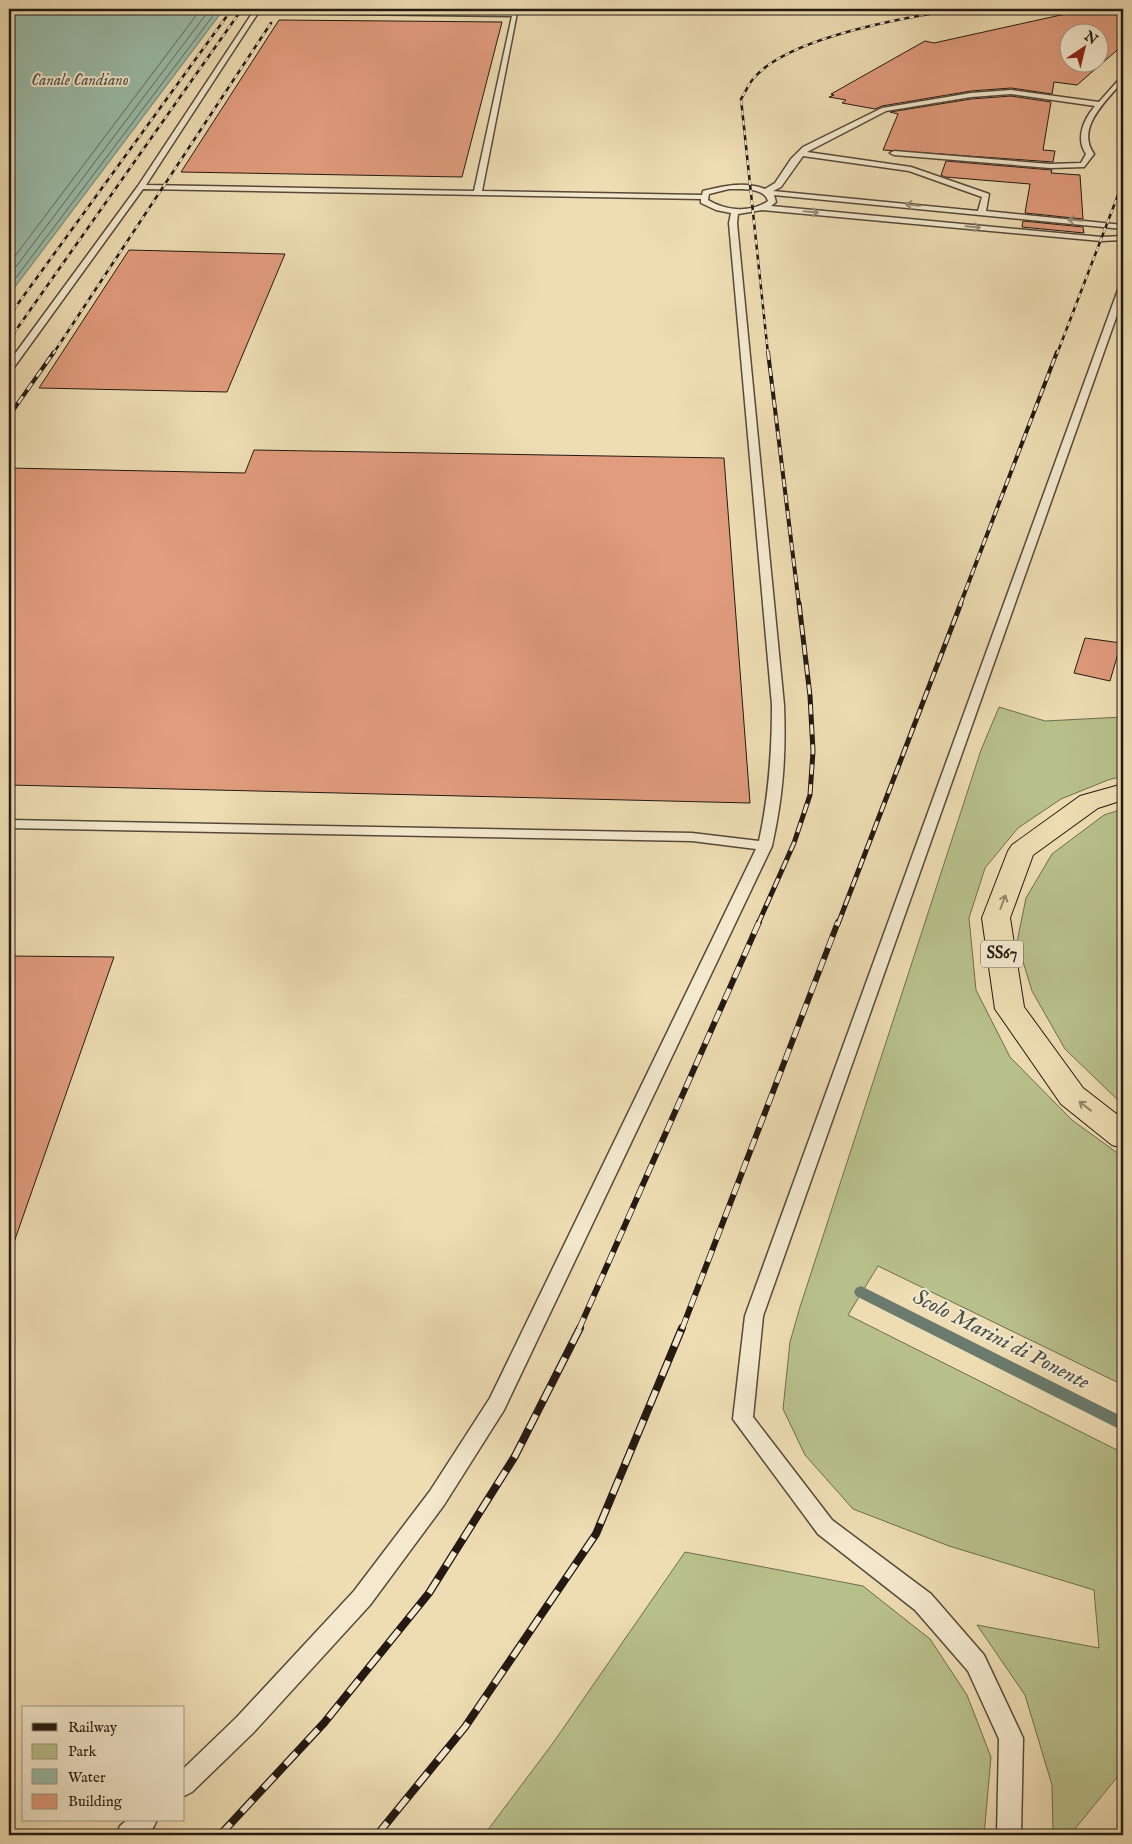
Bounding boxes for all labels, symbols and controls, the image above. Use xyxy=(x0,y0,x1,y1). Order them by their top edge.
north arrow xyxy=(1060,22,1110,72)
text: N xyxy=(1080,27,1101,49)
water label: Canale Candiano xyxy=(31,71,129,91)
one-way arrow xyxy=(905,201,921,210)
one-way arrow xyxy=(803,207,819,217)
one-way arrow xyxy=(1067,216,1083,225)
one-way arrow xyxy=(965,222,981,232)
one-way arrow xyxy=(998,895,1008,910)
road number: SS67 xyxy=(981,941,1023,968)
one-way arrow xyxy=(1078,1101,1092,1111)
water label: Scolo Marini di Ponente xyxy=(908,1283,1095,1397)
legend xyxy=(22,1706,185,1822)
text: Railway xyxy=(68,1718,118,1737)
text: Park xyxy=(68,1742,98,1761)
text: Water xyxy=(68,1768,106,1787)
text: Building xyxy=(68,1792,123,1811)

